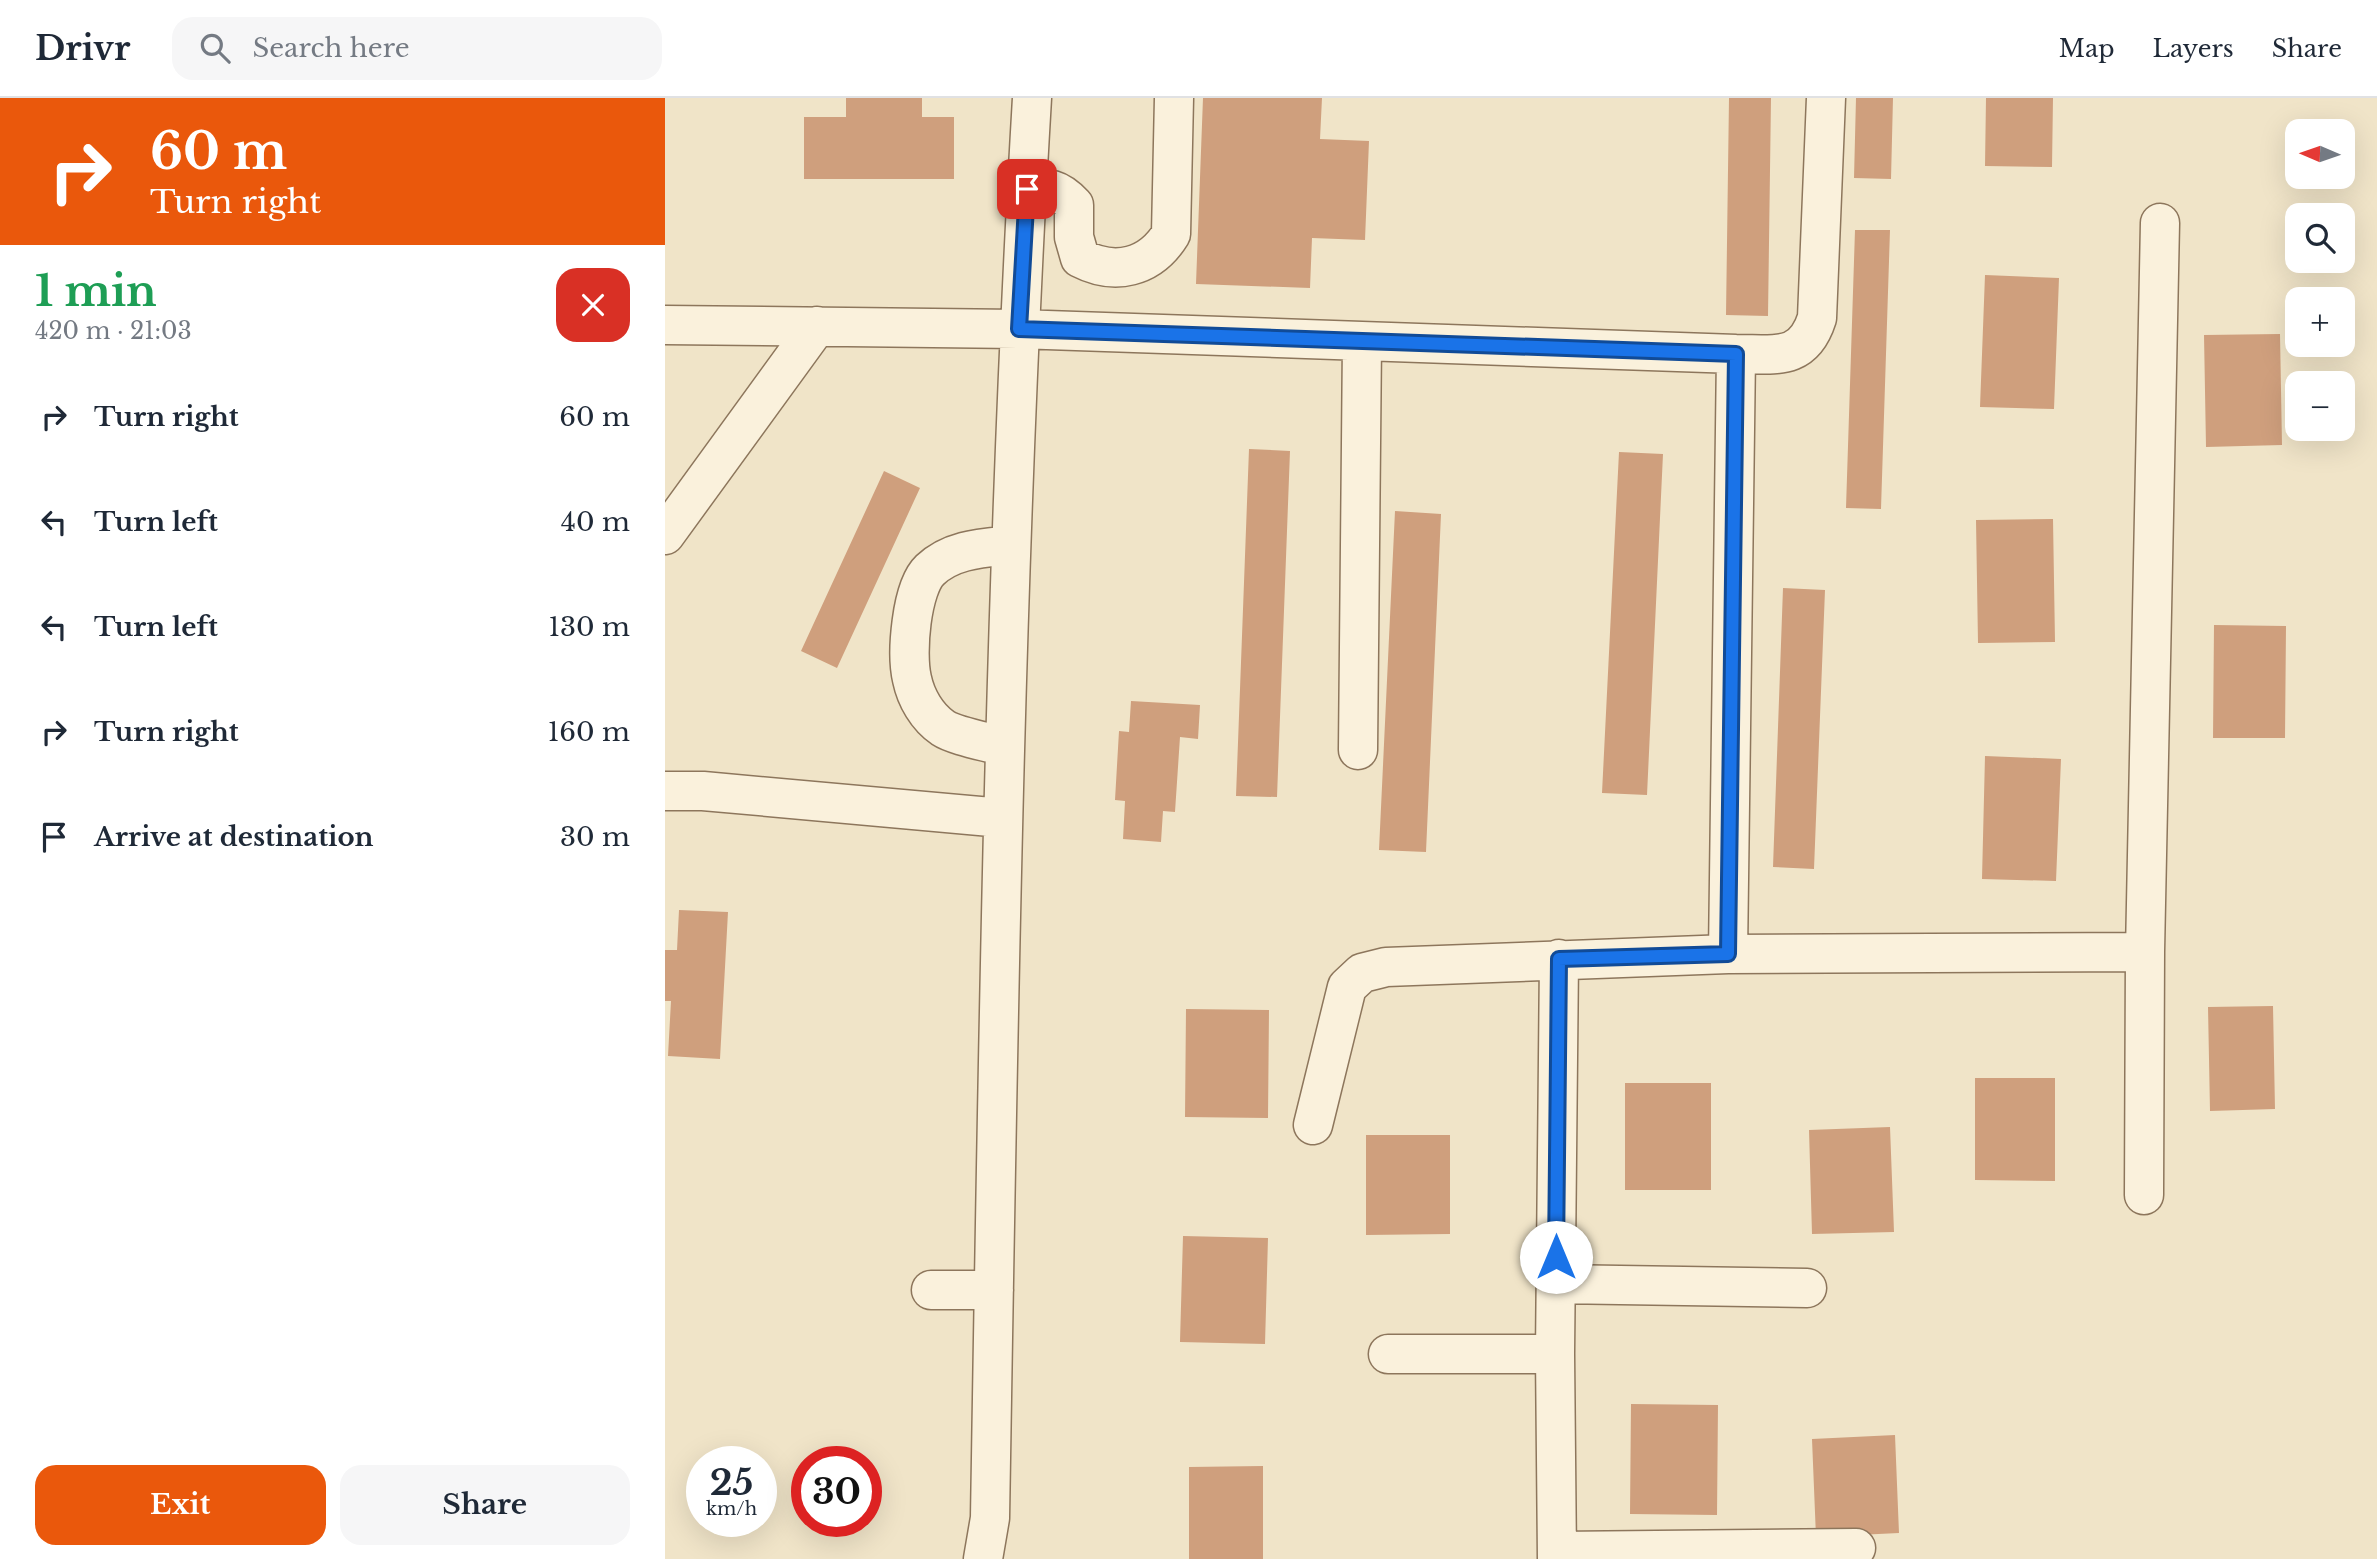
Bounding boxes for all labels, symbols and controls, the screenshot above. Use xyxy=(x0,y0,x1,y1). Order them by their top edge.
search box xyxy=(172,17,662,80)
text: Drivr xyxy=(35,28,130,69)
icon: search xyxy=(196,29,234,67)
text: Search here xyxy=(252,32,410,64)
text: Map xyxy=(2059,34,2115,63)
text: Layers xyxy=(2153,34,2234,63)
text: Share xyxy=(2272,34,2342,63)
north arrow xyxy=(2285,119,2355,189)
map controls xyxy=(2285,119,2355,441)
text: 60 m xyxy=(150,121,287,182)
icon: right xyxy=(35,126,126,217)
pin xyxy=(997,159,1057,219)
icon: arrive xyxy=(1008,170,1046,208)
text: Turn right xyxy=(150,182,321,222)
button: search xyxy=(2285,203,2355,273)
text: 1 min xyxy=(35,265,157,317)
button: close xyxy=(556,268,630,342)
button: + xyxy=(2285,287,2355,357)
text: 420 m · 21:03 xyxy=(35,317,192,345)
button: − xyxy=(2285,371,2355,441)
icon: right xyxy=(35,398,73,436)
text: Turn right xyxy=(94,401,239,433)
text: 60 m xyxy=(559,401,630,433)
icon: left xyxy=(35,503,73,541)
text: Turn left xyxy=(94,506,218,538)
text: 40 m xyxy=(561,506,630,538)
icon: left xyxy=(35,608,73,646)
text: Turn left xyxy=(94,611,218,643)
text: 130 m xyxy=(548,611,630,643)
icon: right xyxy=(35,713,73,751)
text: Turn right xyxy=(94,716,239,748)
text: 160 m xyxy=(548,716,630,748)
icon: arrive xyxy=(35,818,73,856)
text: Arrive at destination xyxy=(94,821,374,853)
text: 30 m xyxy=(560,821,630,853)
position arrow xyxy=(1519,1220,1593,1294)
speed limit sign: 30 xyxy=(791,1446,882,1537)
text: 25 xyxy=(710,1461,753,1504)
button: Exit xyxy=(35,1465,326,1545)
button: Share xyxy=(340,1465,630,1545)
text: km/h xyxy=(706,1498,757,1520)

